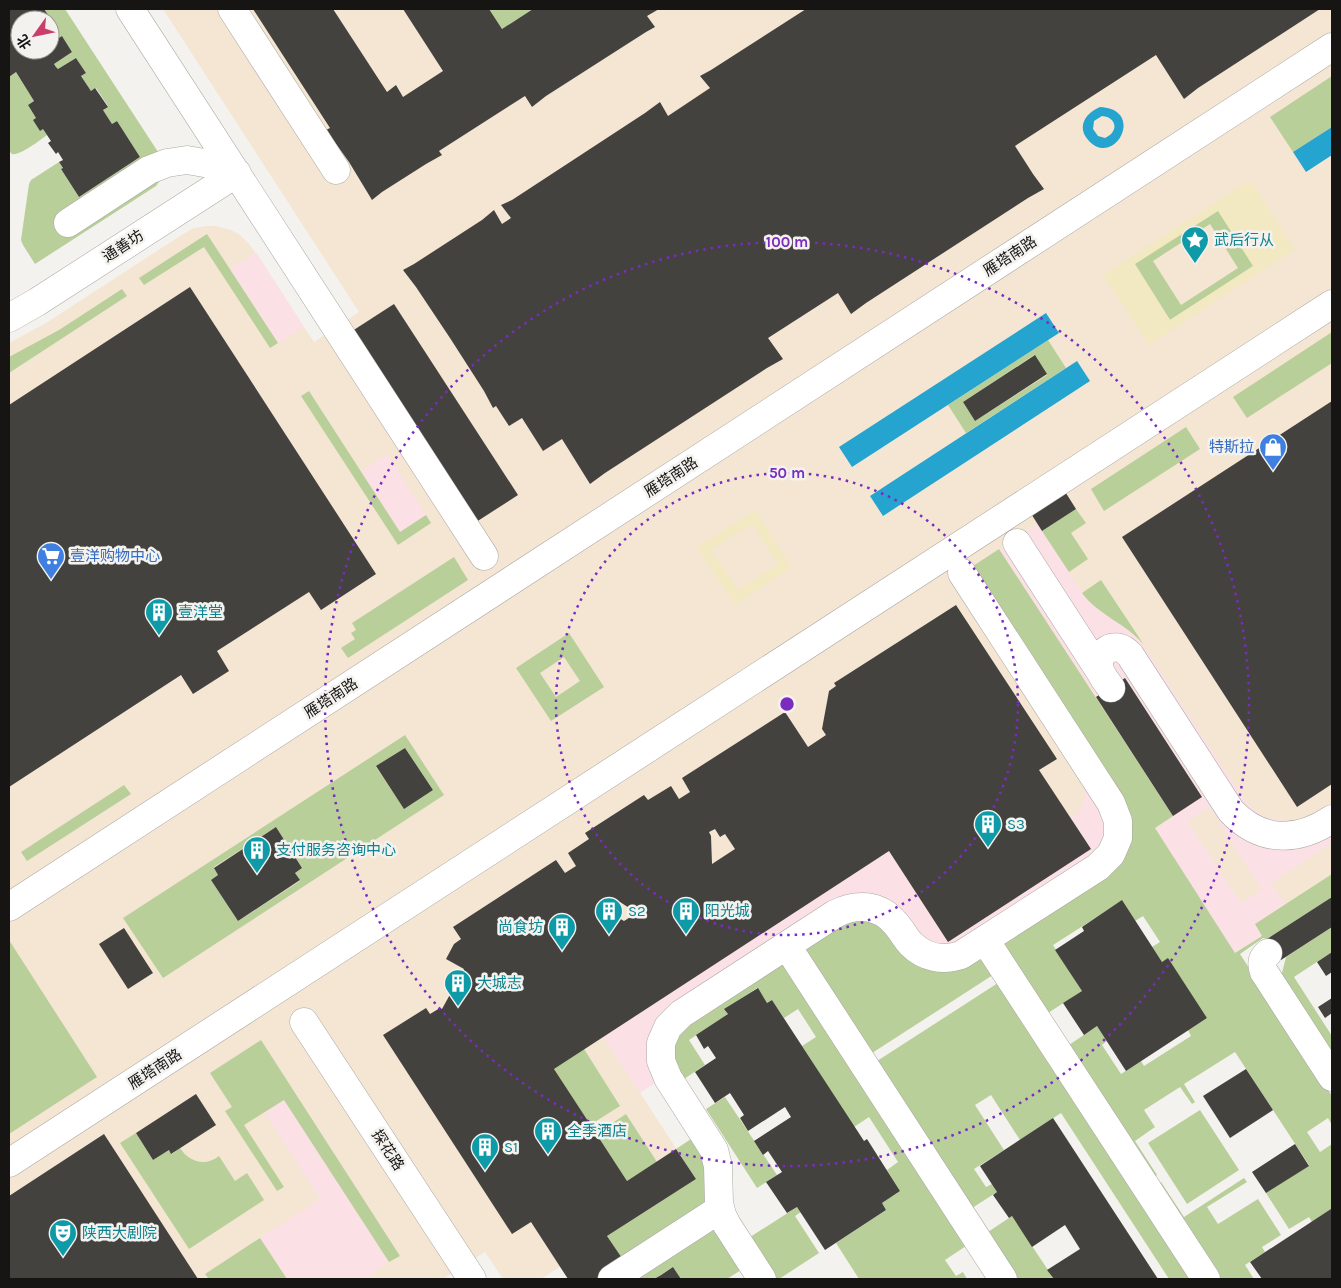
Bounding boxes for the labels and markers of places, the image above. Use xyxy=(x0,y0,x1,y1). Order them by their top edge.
place icon: 武后行从 xyxy=(1180,225,1210,264)
place label: 武后行从 xyxy=(1214,231,1274,249)
shop icon: 特斯拉 xyxy=(1258,432,1288,471)
place label: 特斯拉 xyxy=(1209,438,1254,456)
supermarket icon: 壹洋购物中心 xyxy=(36,541,66,580)
place label: 壹洋购物中心 xyxy=(70,547,160,565)
building icon: 壹洋堂 xyxy=(144,597,174,636)
place label: 壹洋堂 xyxy=(178,603,223,621)
centre of rings xyxy=(778,695,796,713)
building icon: S3 xyxy=(973,809,1003,848)
place label: S3 xyxy=(1007,815,1025,833)
building icon: 支付服务咨询中心 xyxy=(242,835,272,874)
place label: 支付服务咨询中心 xyxy=(276,841,396,859)
building icon: S2 xyxy=(594,896,624,935)
building icon: 阳光城 xyxy=(671,896,701,935)
place label: S2 xyxy=(628,902,646,920)
place label: 阳光城 xyxy=(705,902,750,920)
building icon: 尚食坊 xyxy=(547,912,577,951)
place label: 尚食坊 xyxy=(498,918,543,936)
building icon: 大城志 xyxy=(443,968,473,1007)
place label: 大城志 xyxy=(477,974,522,992)
building icon: 全季酒店 xyxy=(533,1116,563,1155)
place label: 全季酒店 xyxy=(567,1122,627,1140)
building icon: S1 xyxy=(470,1132,500,1171)
place label: S1 xyxy=(504,1138,518,1156)
theatre icon: 陕西大剧院 xyxy=(48,1218,78,1257)
place label: 陕西大剧院 xyxy=(82,1224,157,1242)

